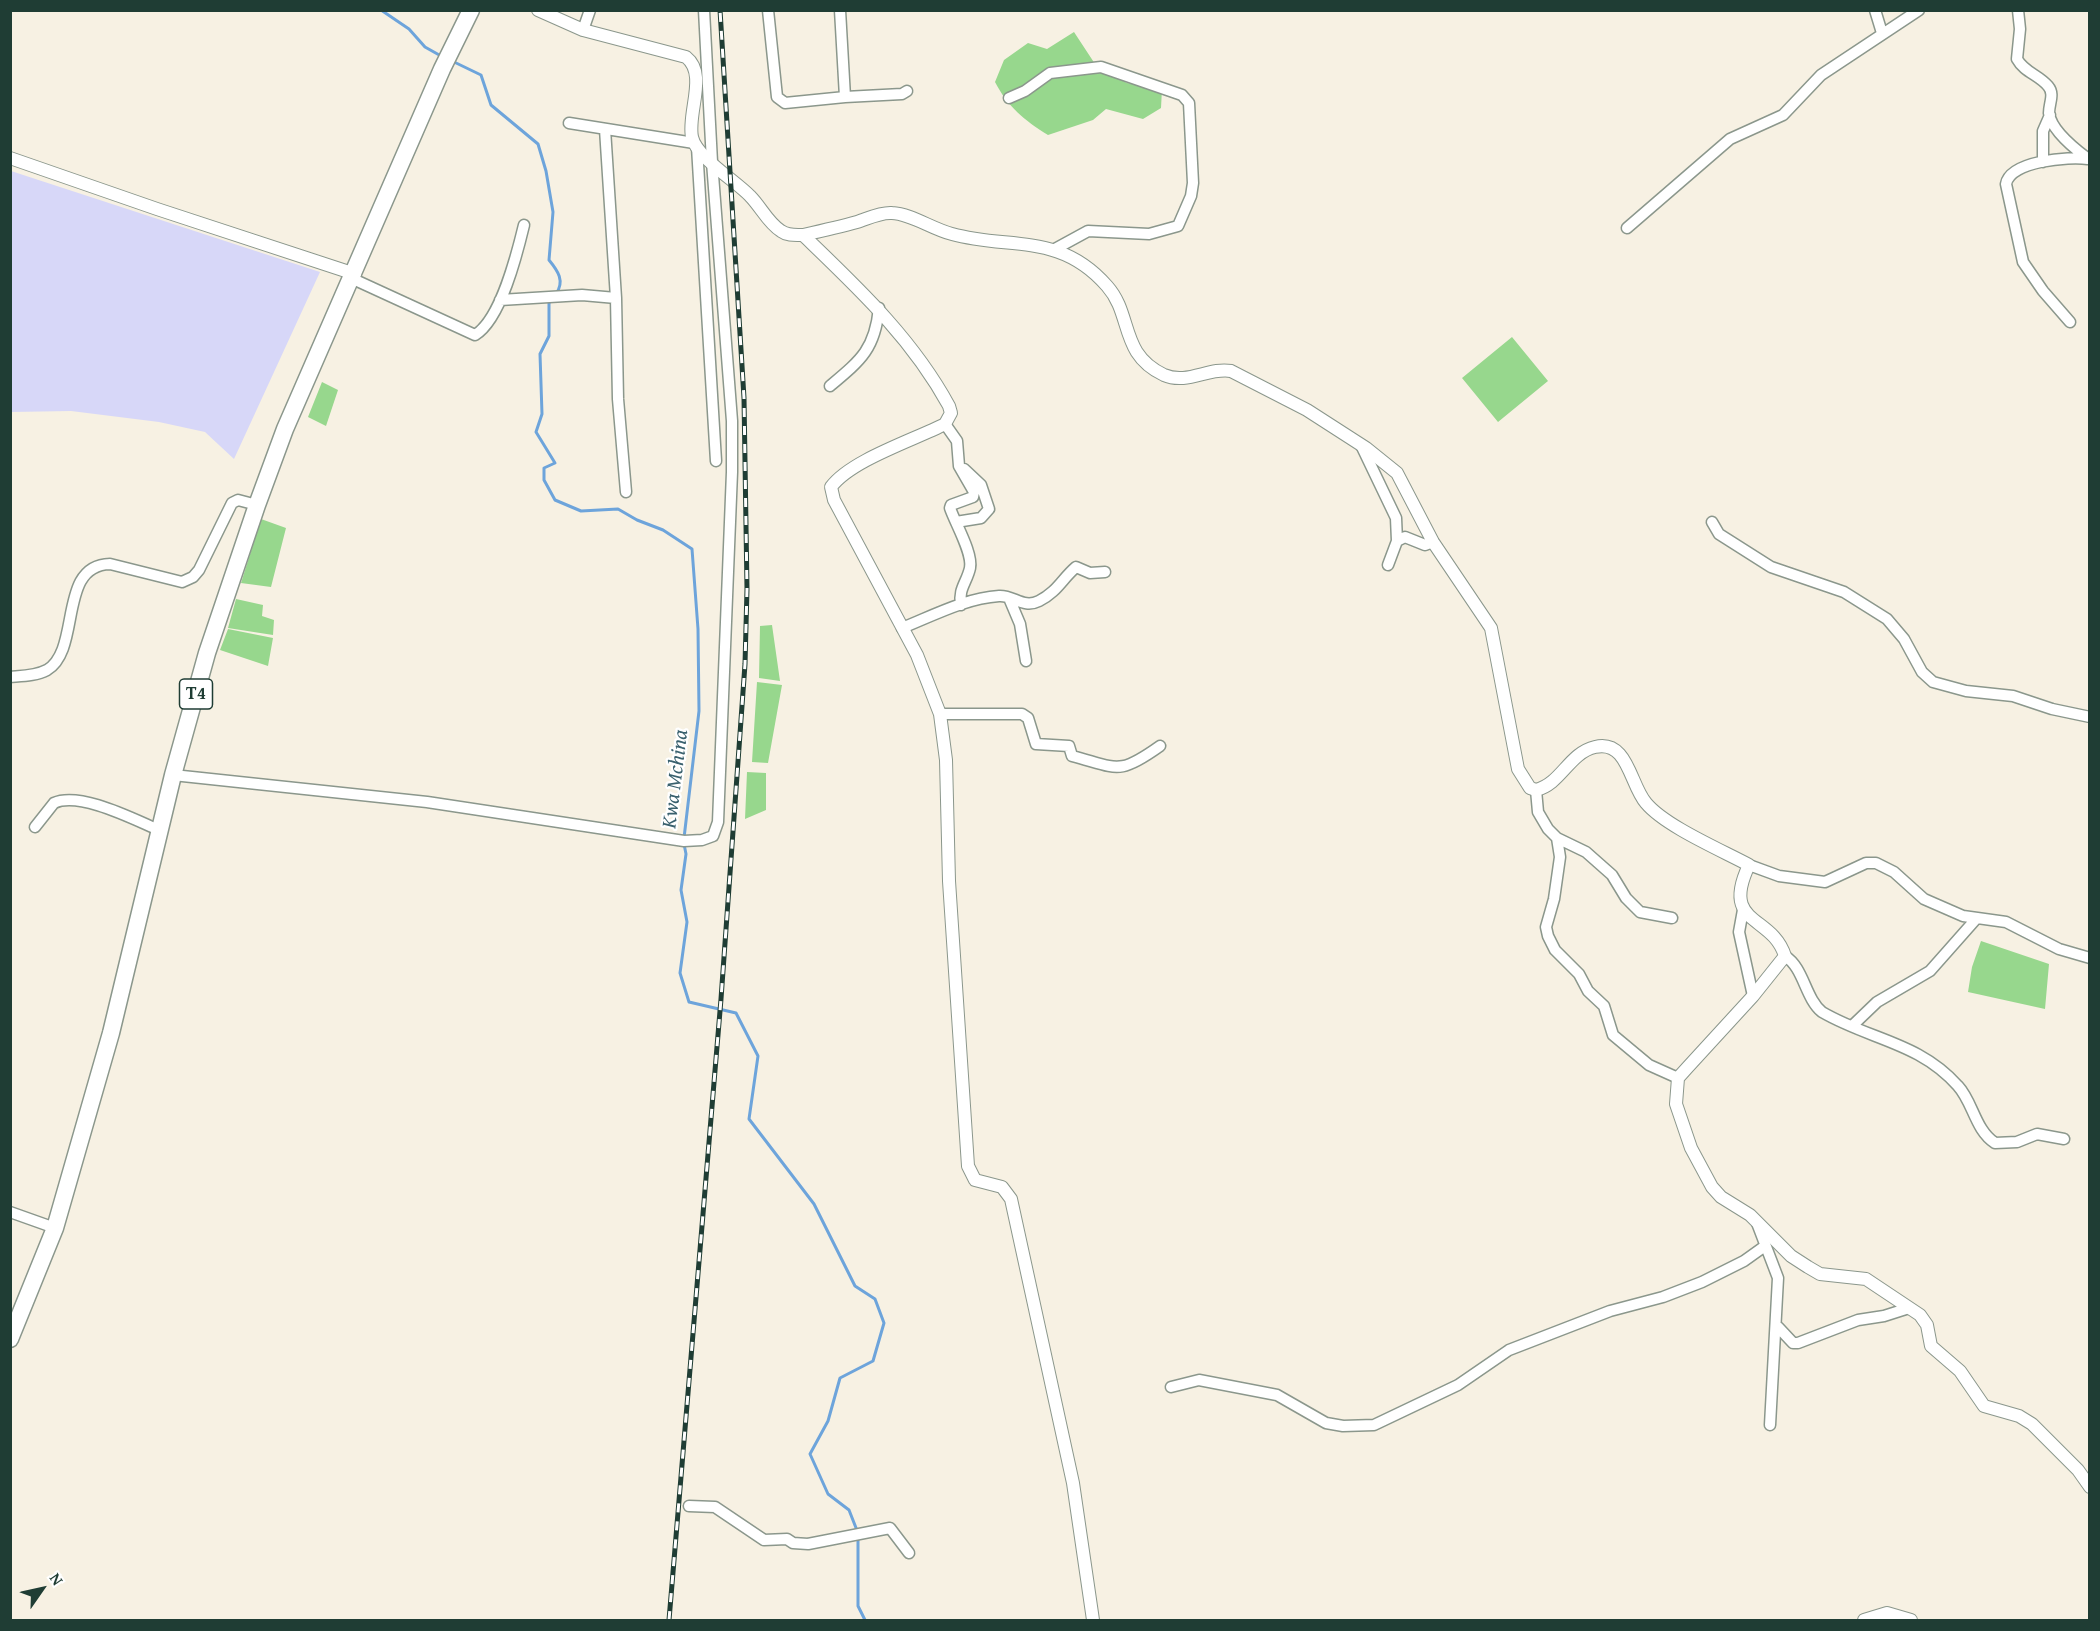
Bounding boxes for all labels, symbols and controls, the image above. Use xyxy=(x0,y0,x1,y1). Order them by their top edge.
road number: T4 xyxy=(180,679,212,709)
water label: Kwa Mchina xyxy=(657,728,695,830)
north arrow xyxy=(12,1559,72,1619)
text: N xyxy=(44,1568,70,1590)

